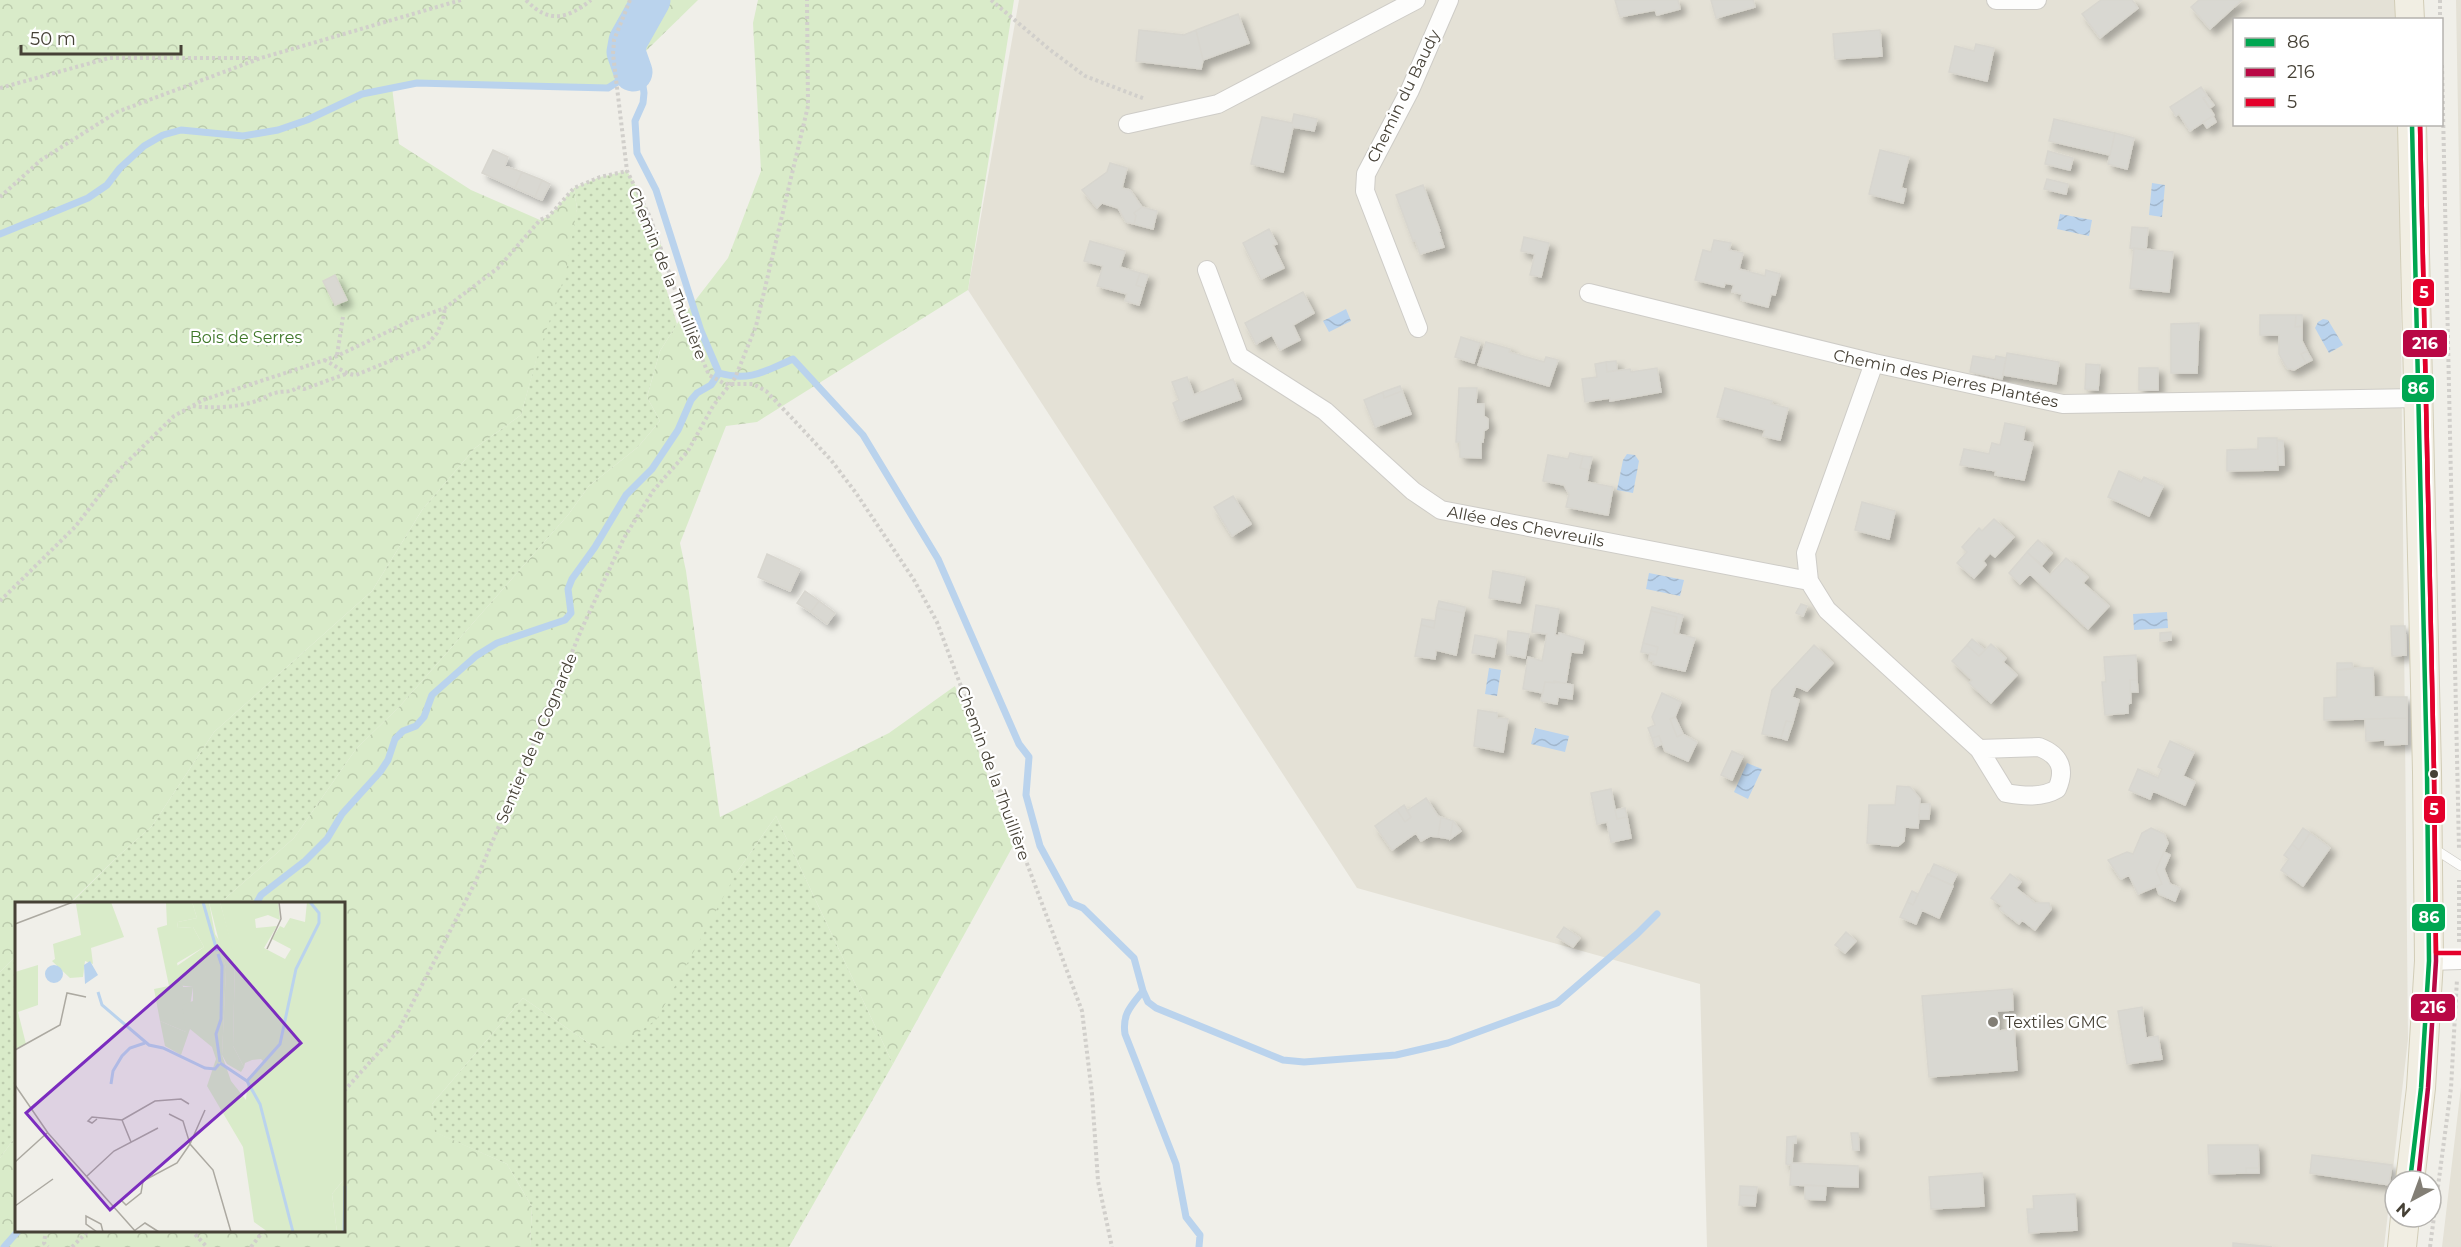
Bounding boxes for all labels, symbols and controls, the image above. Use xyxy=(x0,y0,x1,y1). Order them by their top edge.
scale bar xyxy=(21,18,182,56)
legend xyxy=(2233,18,2443,126)
street label: Chemin du Baudy xyxy=(1363,26,1444,166)
text: 50 m xyxy=(30,28,76,50)
text: 86 xyxy=(2287,31,2309,53)
text: 216 xyxy=(2287,61,2315,83)
text: 5 xyxy=(2287,91,2297,113)
street label: Chemin de la Thuillière xyxy=(624,184,711,362)
line badge: 5 xyxy=(2412,278,2435,307)
text: 5 xyxy=(2419,283,2429,302)
park label: Bois de Serres xyxy=(190,328,302,347)
line badge: 216 xyxy=(2402,329,2448,358)
text: 216 xyxy=(2412,334,2438,353)
street label: Chemin des Pierres Plantées xyxy=(1832,345,2060,412)
line badge: 86 xyxy=(2401,374,2435,403)
text: 86 xyxy=(2408,379,2428,398)
street label: Allée des Chevreuils xyxy=(1446,502,1606,551)
street label: Sentier de la Cognarde xyxy=(492,650,581,826)
street label: Chemin de la Thuillière xyxy=(953,683,1034,863)
unlabelled marker xyxy=(2428,768,2440,780)
line badge: 5 xyxy=(2423,795,2446,824)
text: 5 xyxy=(2429,800,2439,819)
inset map xyxy=(15,902,345,1232)
line badge: 86 xyxy=(2411,903,2446,932)
text: 86 xyxy=(2419,908,2439,927)
line badge: 216 xyxy=(2410,993,2456,1022)
text: 216 xyxy=(2420,998,2446,1017)
place label: Textiles GMC xyxy=(2005,1013,2107,1032)
marker: Textiles GMC xyxy=(1986,1015,2000,1029)
north arrow xyxy=(2383,1169,2443,1229)
text: N xyxy=(2392,1199,2415,1221)

